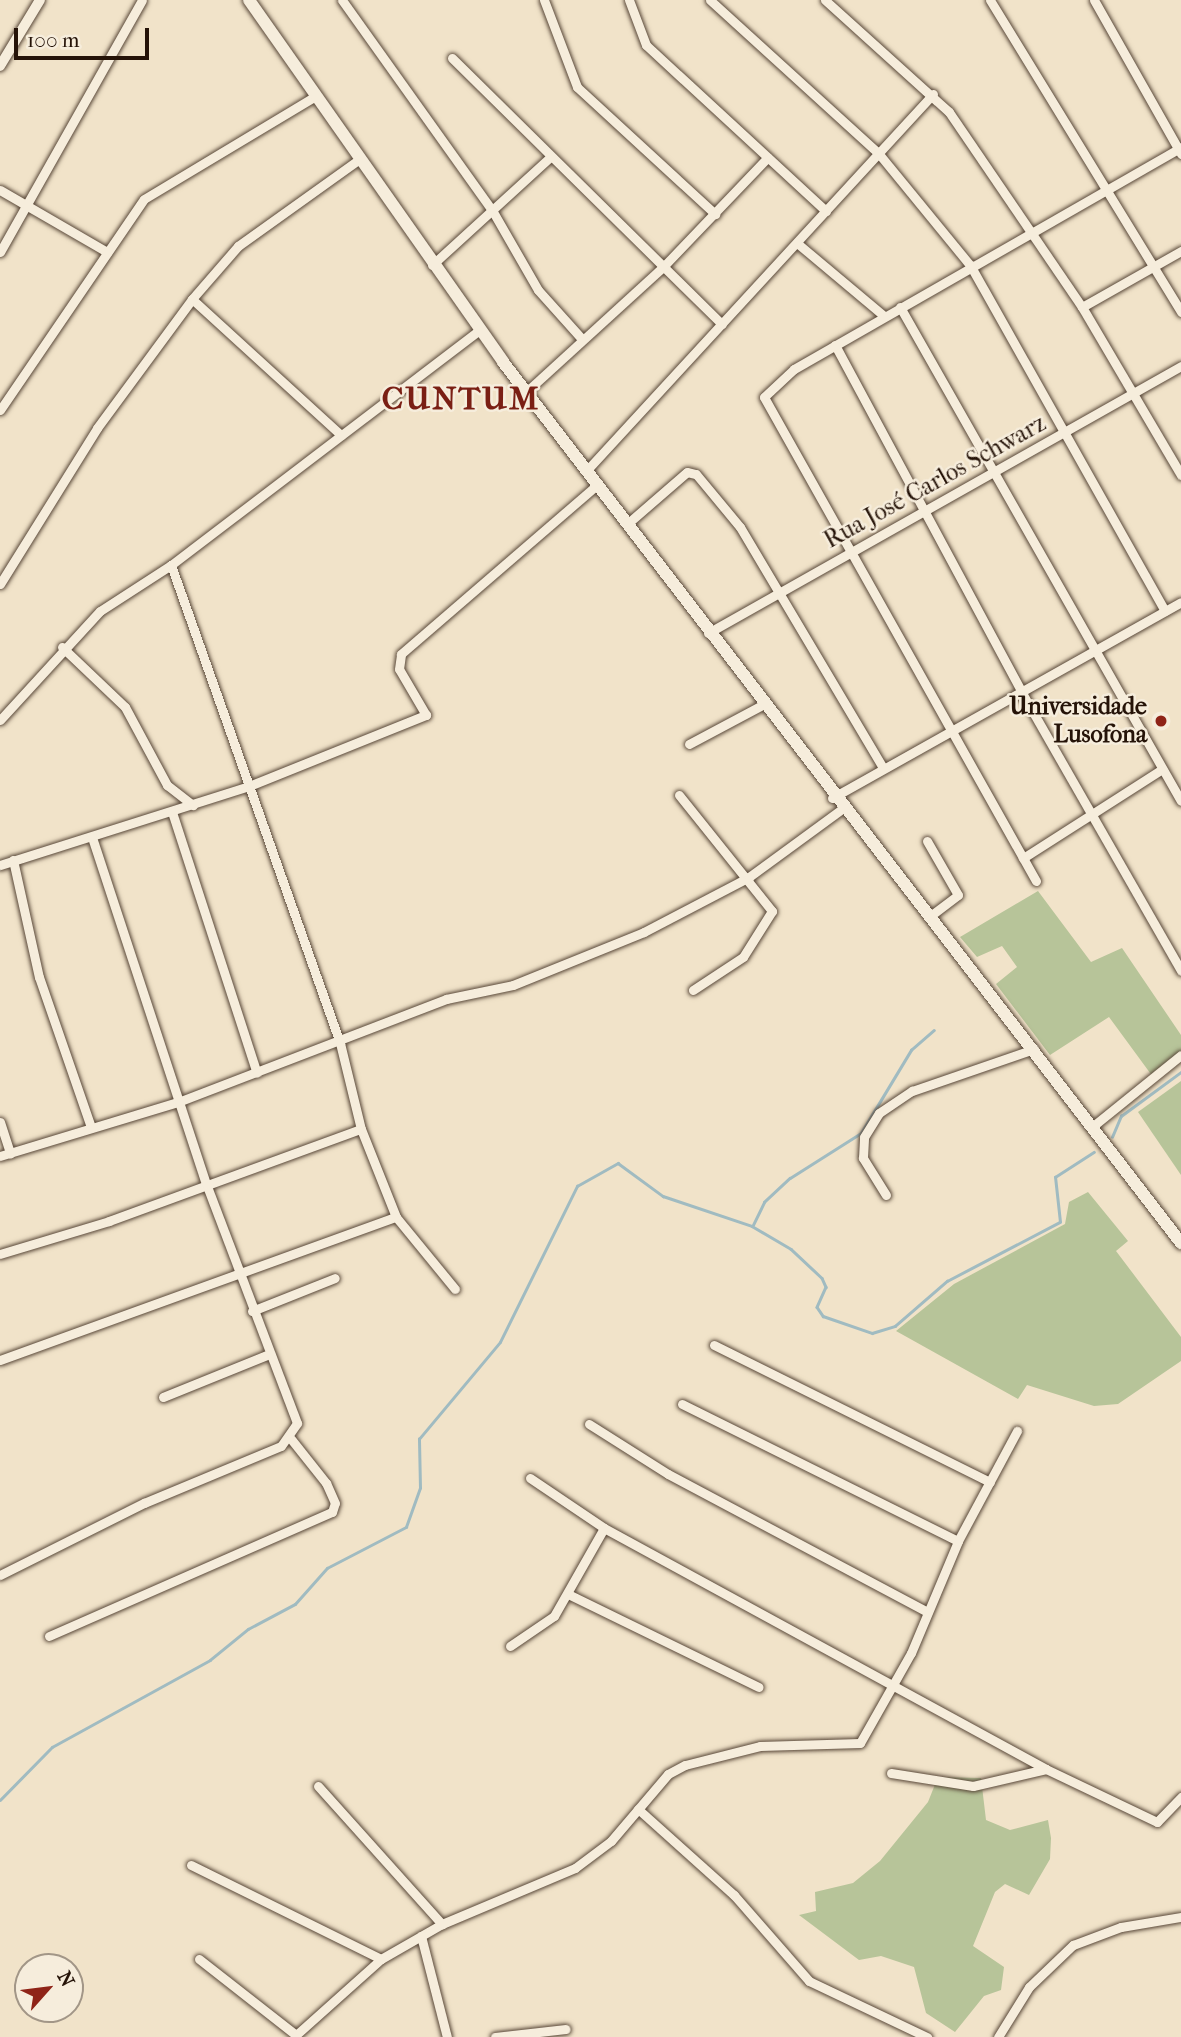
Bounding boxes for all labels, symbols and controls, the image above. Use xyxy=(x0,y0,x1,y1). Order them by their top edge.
scale bar xyxy=(18,14,152,58)
text: 100 m xyxy=(27,28,80,52)
district label: CUNTUM xyxy=(383,380,539,418)
street label: Rua José Carlos Schwarz xyxy=(819,409,1051,555)
place label: Universidade Lusofona xyxy=(1009,693,1147,749)
marker: Universidade Lusofona xyxy=(1153,713,1169,729)
north arrow xyxy=(14,1953,84,2023)
text: N xyxy=(53,1968,79,1991)

